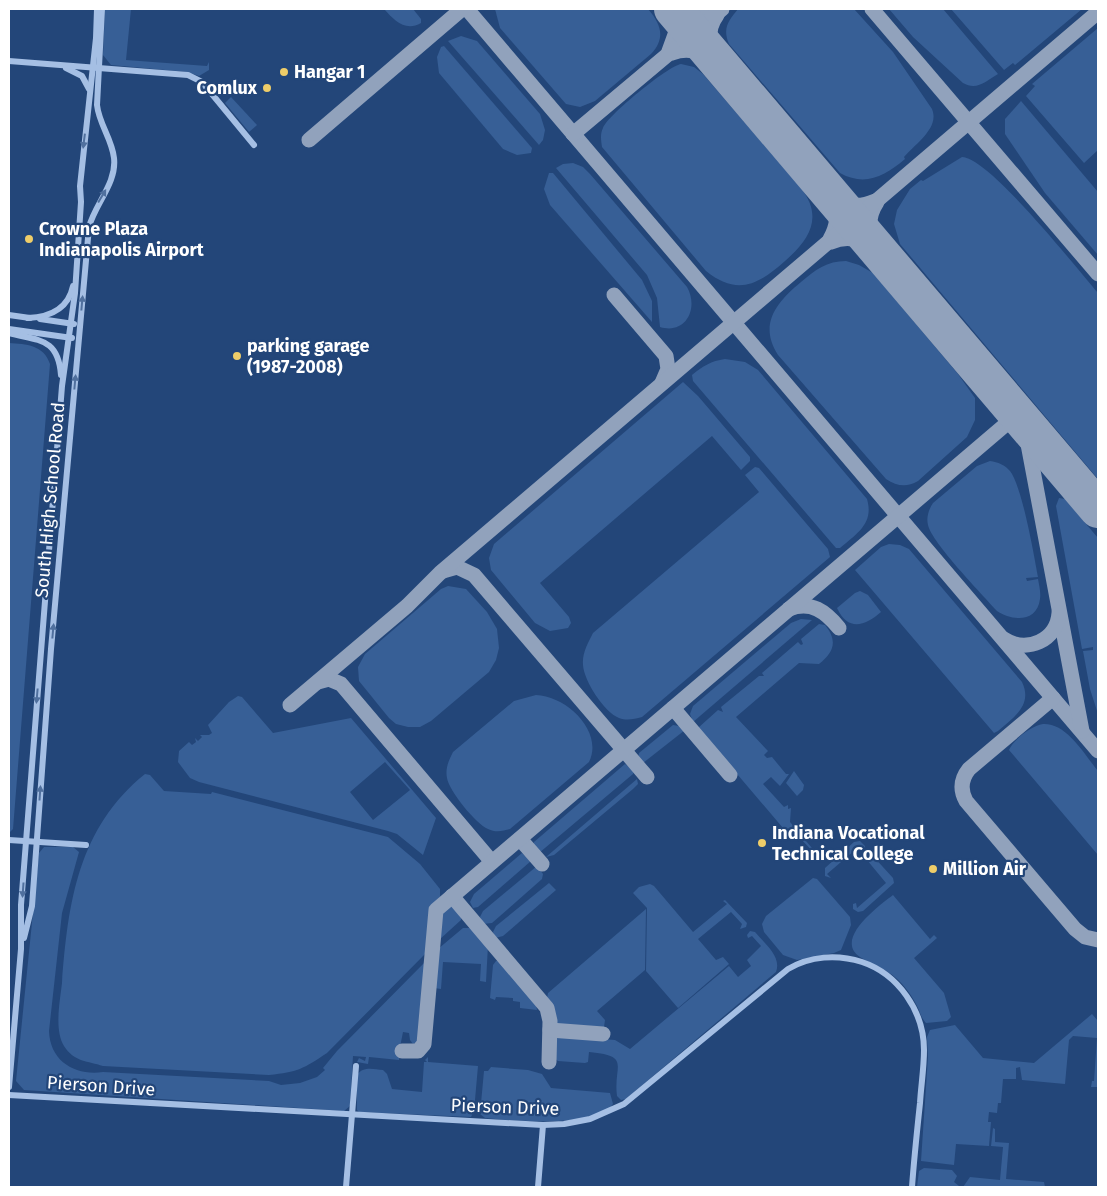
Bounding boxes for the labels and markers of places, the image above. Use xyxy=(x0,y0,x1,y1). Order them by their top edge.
place label: Hangar 1 xyxy=(294,61,365,83)
marker: Hangar 1 xyxy=(278,66,290,78)
place label: Comlux xyxy=(196,77,258,99)
marker: Comlux xyxy=(261,82,273,94)
place label: Crowne Plaza Indianapolis Airport xyxy=(39,218,205,261)
marker: Crowne Plaza Indianapolis Airport xyxy=(23,233,35,245)
place label: parking garage (1987-2008) xyxy=(247,335,369,378)
marker: parking garage (1987-2008) xyxy=(231,350,243,362)
place label: Indiana Vocational Technical College xyxy=(772,822,925,865)
marker: Indiana Vocational Technical College xyxy=(756,837,768,849)
place label: Million Air xyxy=(943,858,1027,880)
marker: Million Air xyxy=(927,863,939,875)

